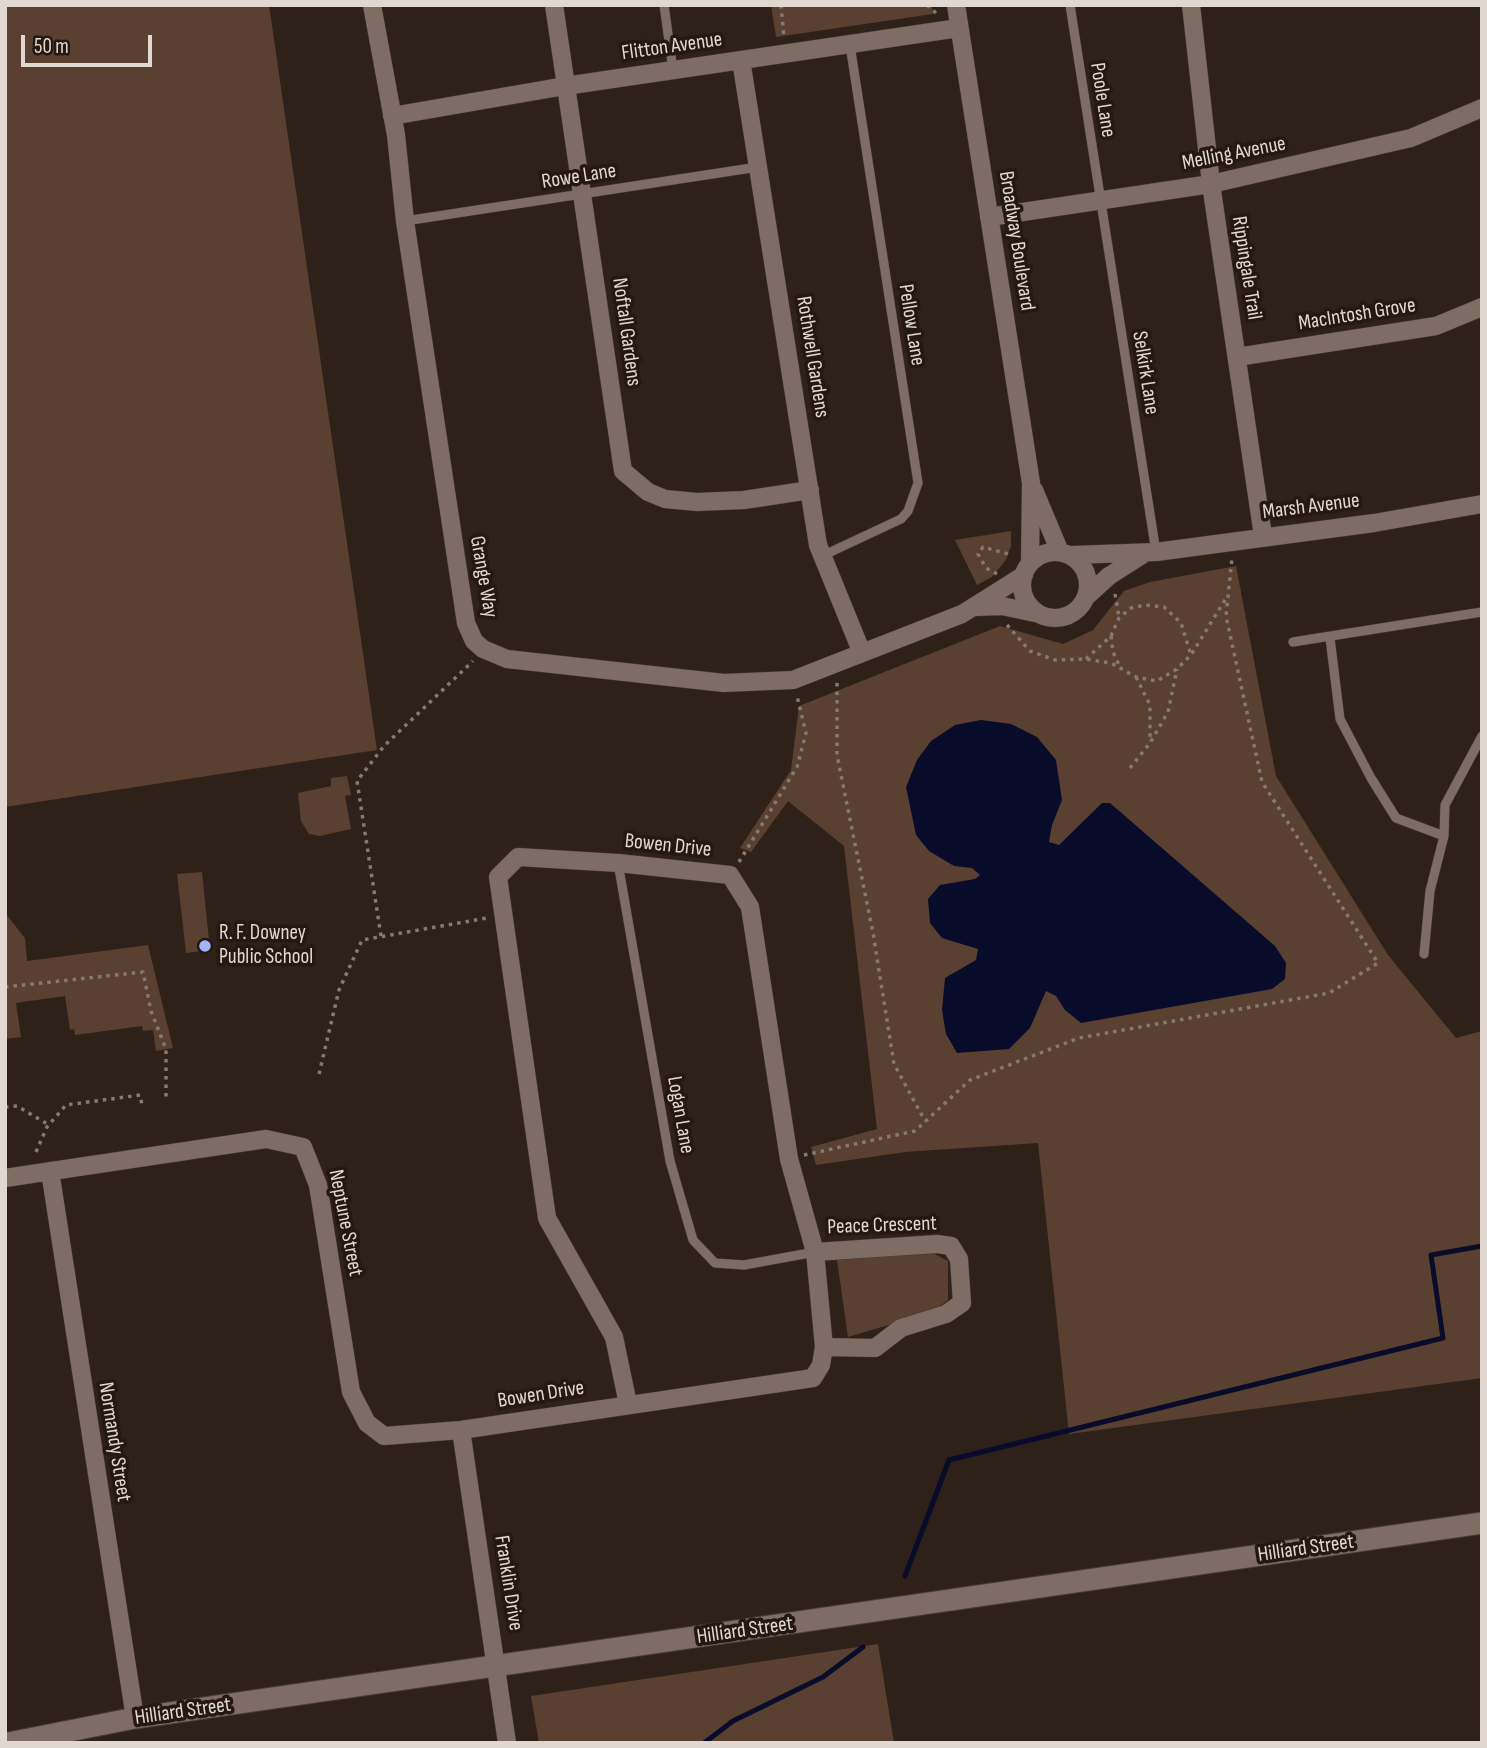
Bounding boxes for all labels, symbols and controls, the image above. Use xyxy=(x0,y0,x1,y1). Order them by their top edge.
scale bar xyxy=(24,21,156,65)
street label: Flitton Avenue xyxy=(620,27,724,67)
text: 50 m xyxy=(34,34,69,59)
street label: Poole Lane xyxy=(1084,61,1120,139)
street label: Melling Avenue xyxy=(1180,132,1288,176)
street label: Rowe Lane xyxy=(540,159,618,195)
street label: Broadway Boulevard xyxy=(993,169,1039,313)
street label: Rippingale Trail xyxy=(1225,215,1267,321)
street label: Noftall Gardens xyxy=(606,276,646,388)
street label: Pellow Lane xyxy=(892,282,930,368)
street label: MacIntosh Grove xyxy=(1297,293,1417,337)
street label: Rothwell Gardens xyxy=(790,294,834,420)
street label: Selkirk Lane xyxy=(1126,330,1164,416)
street label: Marsh Avenue xyxy=(1261,489,1361,525)
street label: Grange Way xyxy=(463,534,503,620)
street label: Bowen Drive xyxy=(623,829,713,863)
place label: R. F. Downey Public School xyxy=(219,921,313,971)
marker: R. F. Downey Public School xyxy=(197,938,213,954)
street label: Logan Lane xyxy=(661,1074,699,1156)
street label: Neptune Street xyxy=(322,1168,368,1278)
street label: Peace Crescent xyxy=(827,1211,937,1241)
street label: Bowen Drive xyxy=(496,1376,586,1414)
street label: Normandy Street xyxy=(92,1381,136,1503)
street label: Hilliard Street xyxy=(1256,1530,1356,1568)
street label: Franklin Drive xyxy=(488,1534,528,1632)
street label: Hilliard Street xyxy=(695,1612,795,1650)
street label: Hilliard Street xyxy=(133,1693,233,1731)

